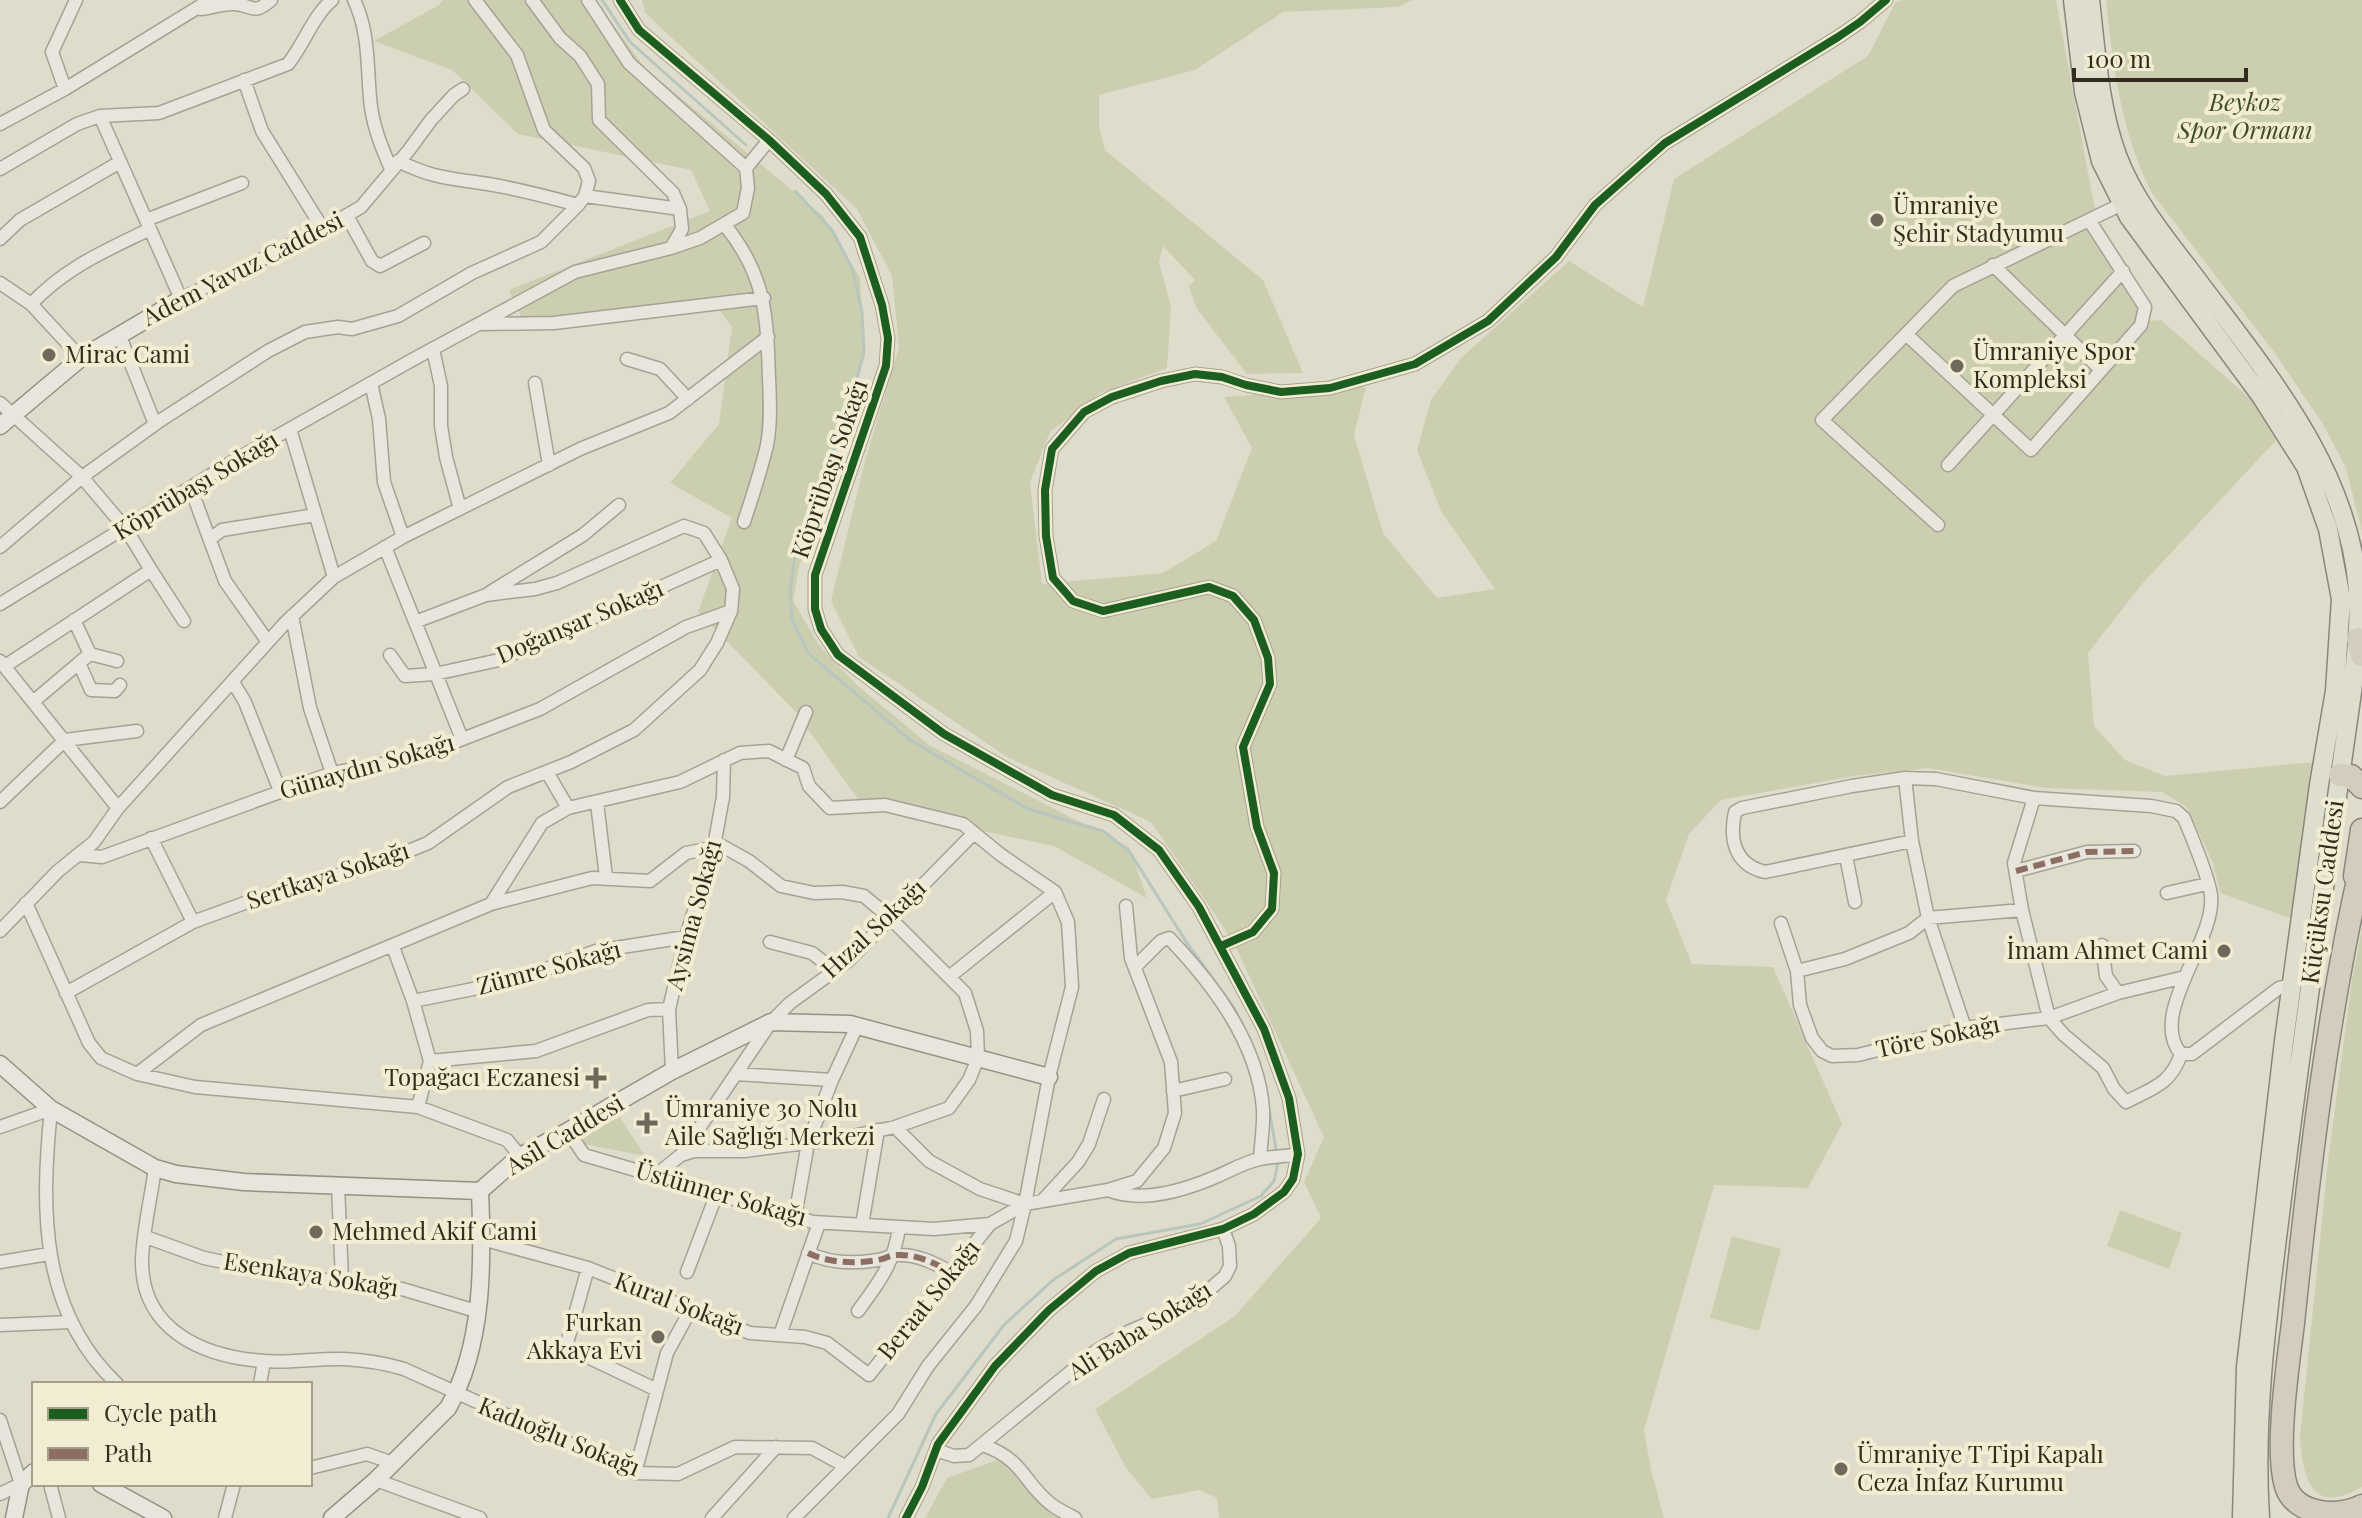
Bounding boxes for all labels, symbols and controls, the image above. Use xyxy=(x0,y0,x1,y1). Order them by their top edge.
scale bar xyxy=(2074,32,2246,82)
text: 100 m xyxy=(2086,42,2151,74)
park label: Beykoz Spor Ormanı xyxy=(2176,85,2313,145)
place label: Ümraniye Şehir Stadyumu xyxy=(1893,188,2064,248)
street label: Adem Yavuz Caddesi xyxy=(135,203,348,332)
marker: Ümraniye Şehir Stadyumu xyxy=(1868,211,1886,229)
place label: Ümraniye Spor Kompleksi xyxy=(1973,334,2135,394)
place label: Mirac Cami xyxy=(65,337,190,369)
marker: Mirac Cami xyxy=(40,346,58,364)
marker: Ümraniye Spor Kompleksi xyxy=(1948,357,1966,375)
street label: Köprübaşı Sokağı xyxy=(783,375,874,562)
street label: Köprübaşı Sokağı xyxy=(107,422,283,546)
street label: Doğanşar Sokağı xyxy=(491,571,668,670)
street label: Günaydın Sokağı xyxy=(275,725,458,805)
street label: Küçüksu Caddesi xyxy=(2292,798,2350,986)
street label: Sertkaya Sokağı xyxy=(242,833,413,915)
street label: Aysima Sokağı xyxy=(656,836,727,994)
street label: Hızal Sokağı xyxy=(813,871,932,984)
street label: Zümre Sokağı xyxy=(473,931,624,1001)
place label: İmam Ahmet Cami xyxy=(2007,933,2208,965)
marker: İmam Ahmet Cami xyxy=(2215,942,2233,960)
street label: Töre Sokağı xyxy=(1873,1006,2002,1064)
place label: Topağacı Eczanesi xyxy=(384,1060,580,1092)
marker: Topağacı Eczanesi xyxy=(587,1069,605,1087)
street label: Asil Caddesi xyxy=(498,1086,629,1182)
place label: Ümraniye 30 Nolu Aile Sağlığı Merkezi xyxy=(664,1091,875,1151)
marker: Ümraniye 30 Nolu Aile Sağlığı Merkezi xyxy=(636,1112,658,1134)
street label: Üstünner Sokağı xyxy=(632,1152,811,1232)
place label: Mehmed Akif Cami xyxy=(332,1214,537,1246)
marker: Mehmed Akif Cami xyxy=(307,1223,325,1241)
street label: Beraat Sokağı xyxy=(869,1232,986,1366)
street label: Esenkaya Sokağı xyxy=(222,1243,401,1303)
street label: Kural Sokağı xyxy=(611,1263,749,1341)
street label: Ali Baba Sokağı xyxy=(1060,1272,1217,1387)
place label: Furkan Akkaya Evi xyxy=(526,1305,642,1365)
marker: Furkan Akkaya Evi xyxy=(649,1328,667,1346)
legend xyxy=(32,1382,312,1486)
street label: Kadıoğlu Sokağı xyxy=(474,1388,645,1482)
text: Cycle path xyxy=(104,1396,217,1428)
text: Path xyxy=(104,1436,152,1468)
place label: Ümraniye T Tipi Kapalı Ceza İnfaz Kurumu xyxy=(1857,1437,2104,1497)
marker: Ümraniye T Tipi Kapalı Ceza İnfaz Kurumu xyxy=(1832,1460,1850,1478)

